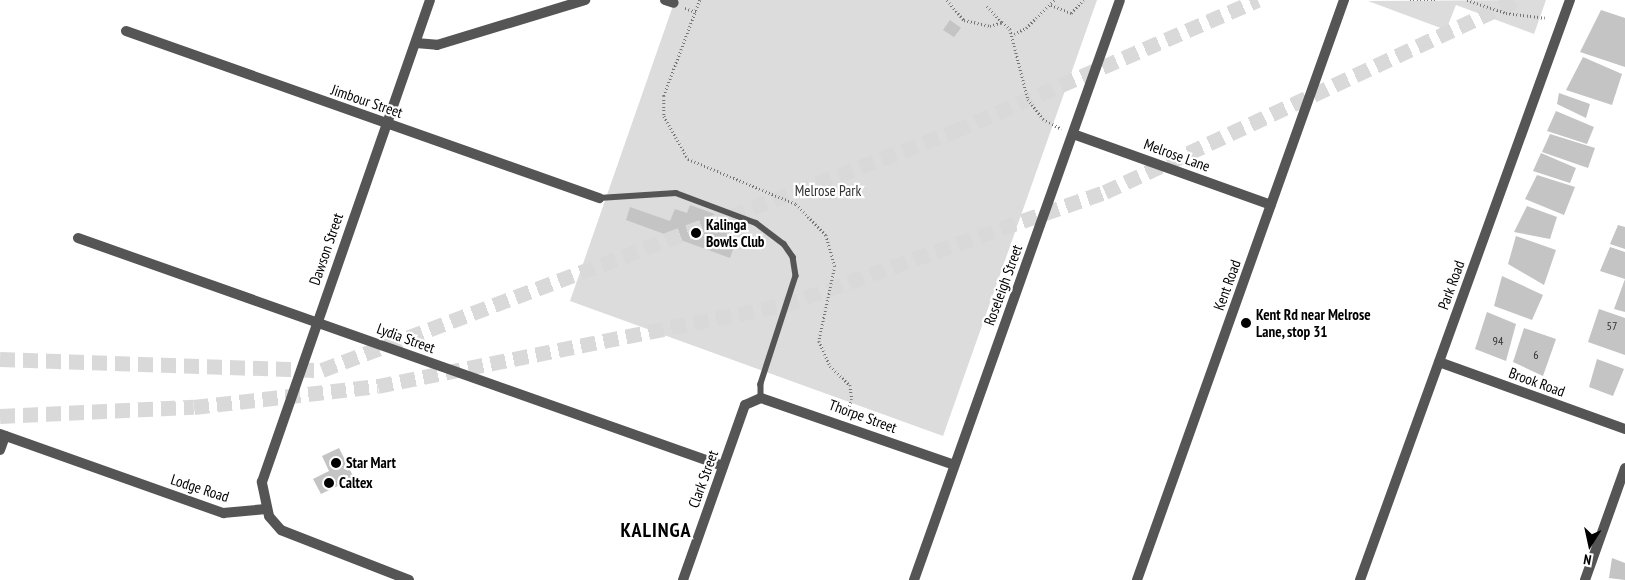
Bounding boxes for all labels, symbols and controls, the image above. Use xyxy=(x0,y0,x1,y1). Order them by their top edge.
street label: Jimbour Street xyxy=(329,80,405,122)
street label: Melrose Lane xyxy=(1141,135,1213,175)
park label: Melrose Park xyxy=(795,182,861,200)
street label: Dawson Street xyxy=(305,211,347,287)
place label: Kalinga Bowls Club xyxy=(706,215,765,250)
marker: Kalinga Bowls Club xyxy=(690,227,702,239)
street label: Roseleigh Street xyxy=(980,242,1026,328)
street label: Kent Road xyxy=(1210,257,1244,313)
street label: Park Road xyxy=(1434,258,1468,312)
place label: Kent Rd near Melrose Lane, stop 31 xyxy=(1256,305,1371,340)
marker: Kent Rd near Melrose Lane, stop 31 xyxy=(1240,317,1252,329)
street label: Lydia Street xyxy=(374,319,438,357)
house number: 57 xyxy=(1607,319,1617,333)
house number: 94 xyxy=(1493,334,1503,348)
house number: 6 xyxy=(1533,348,1539,362)
street label: Brook Road xyxy=(1506,364,1568,400)
street label: Thorpe Street xyxy=(827,395,899,437)
street label: Clark Street xyxy=(684,447,722,511)
place label: Star Mart xyxy=(346,454,396,472)
marker: Star Mart xyxy=(330,457,342,469)
street label: Lodge Road xyxy=(169,470,231,506)
place label: Caltex xyxy=(339,474,373,492)
marker: Caltex xyxy=(323,477,335,489)
district label: KALINGA xyxy=(620,518,692,542)
north arrow xyxy=(1565,520,1615,570)
text: N xyxy=(1582,550,1593,569)

